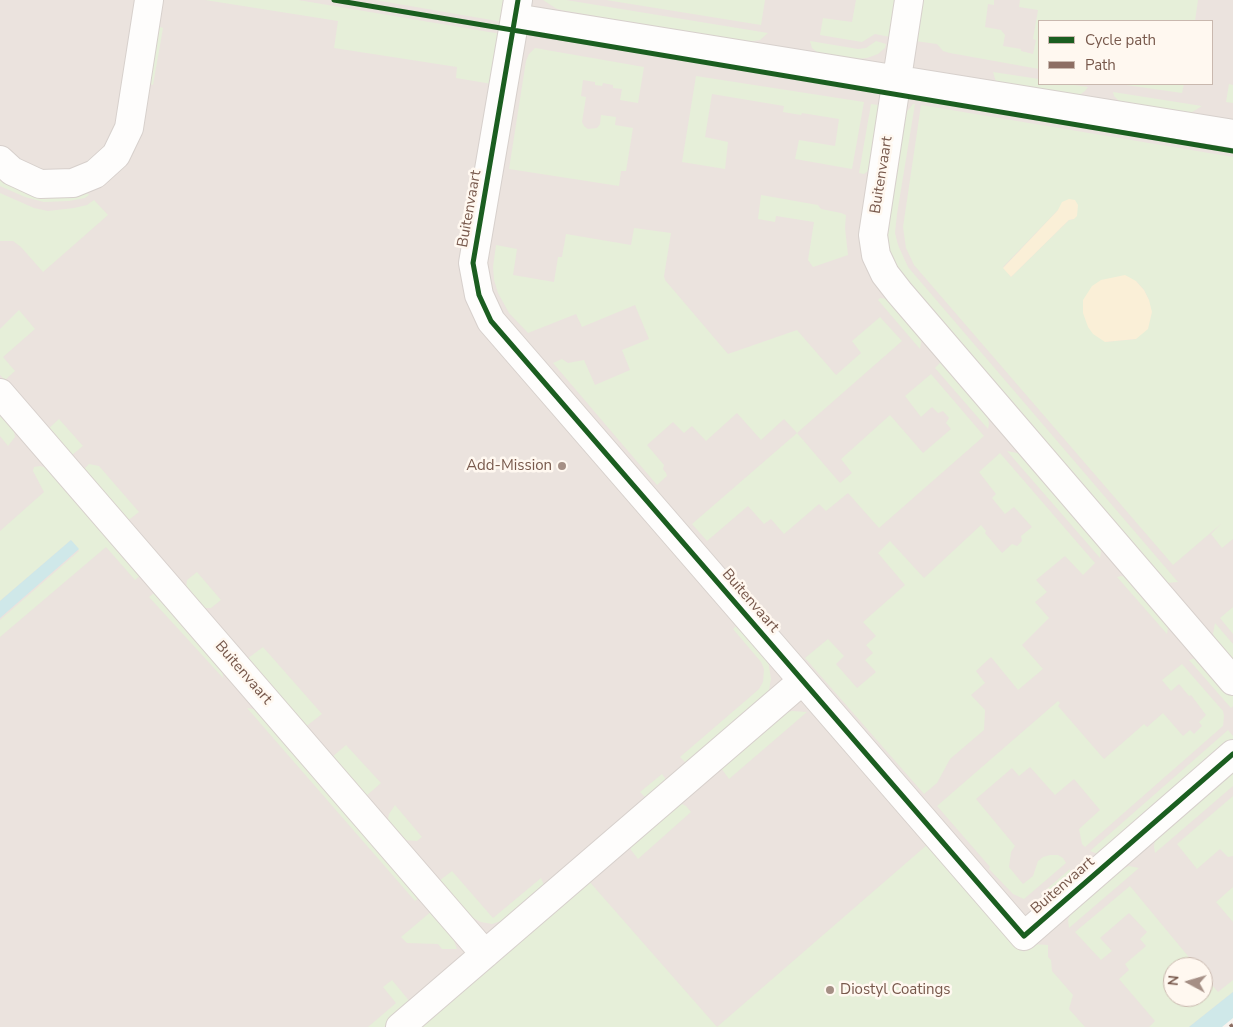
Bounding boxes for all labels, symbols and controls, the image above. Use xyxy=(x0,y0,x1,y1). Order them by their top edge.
legend xyxy=(1038,20,1213,85)
text: Cycle path xyxy=(1085,30,1156,50)
text: Path xyxy=(1085,55,1116,75)
street label: Buitenvaart xyxy=(867,135,897,215)
street label: Buitenvaart xyxy=(454,169,486,249)
place label: Add-Mission xyxy=(466,457,552,475)
marker: Add-Mission xyxy=(556,460,568,472)
street label: Buitenvaart xyxy=(718,566,782,636)
street label: Buitenvaart xyxy=(211,638,275,708)
street label: Buitenvaart xyxy=(1028,854,1098,918)
north arrow xyxy=(1163,957,1213,1007)
text: N xyxy=(1164,974,1184,987)
place label: Diostyl Coatings xyxy=(840,981,951,999)
marker: Diostyl Coatings xyxy=(824,984,836,996)

